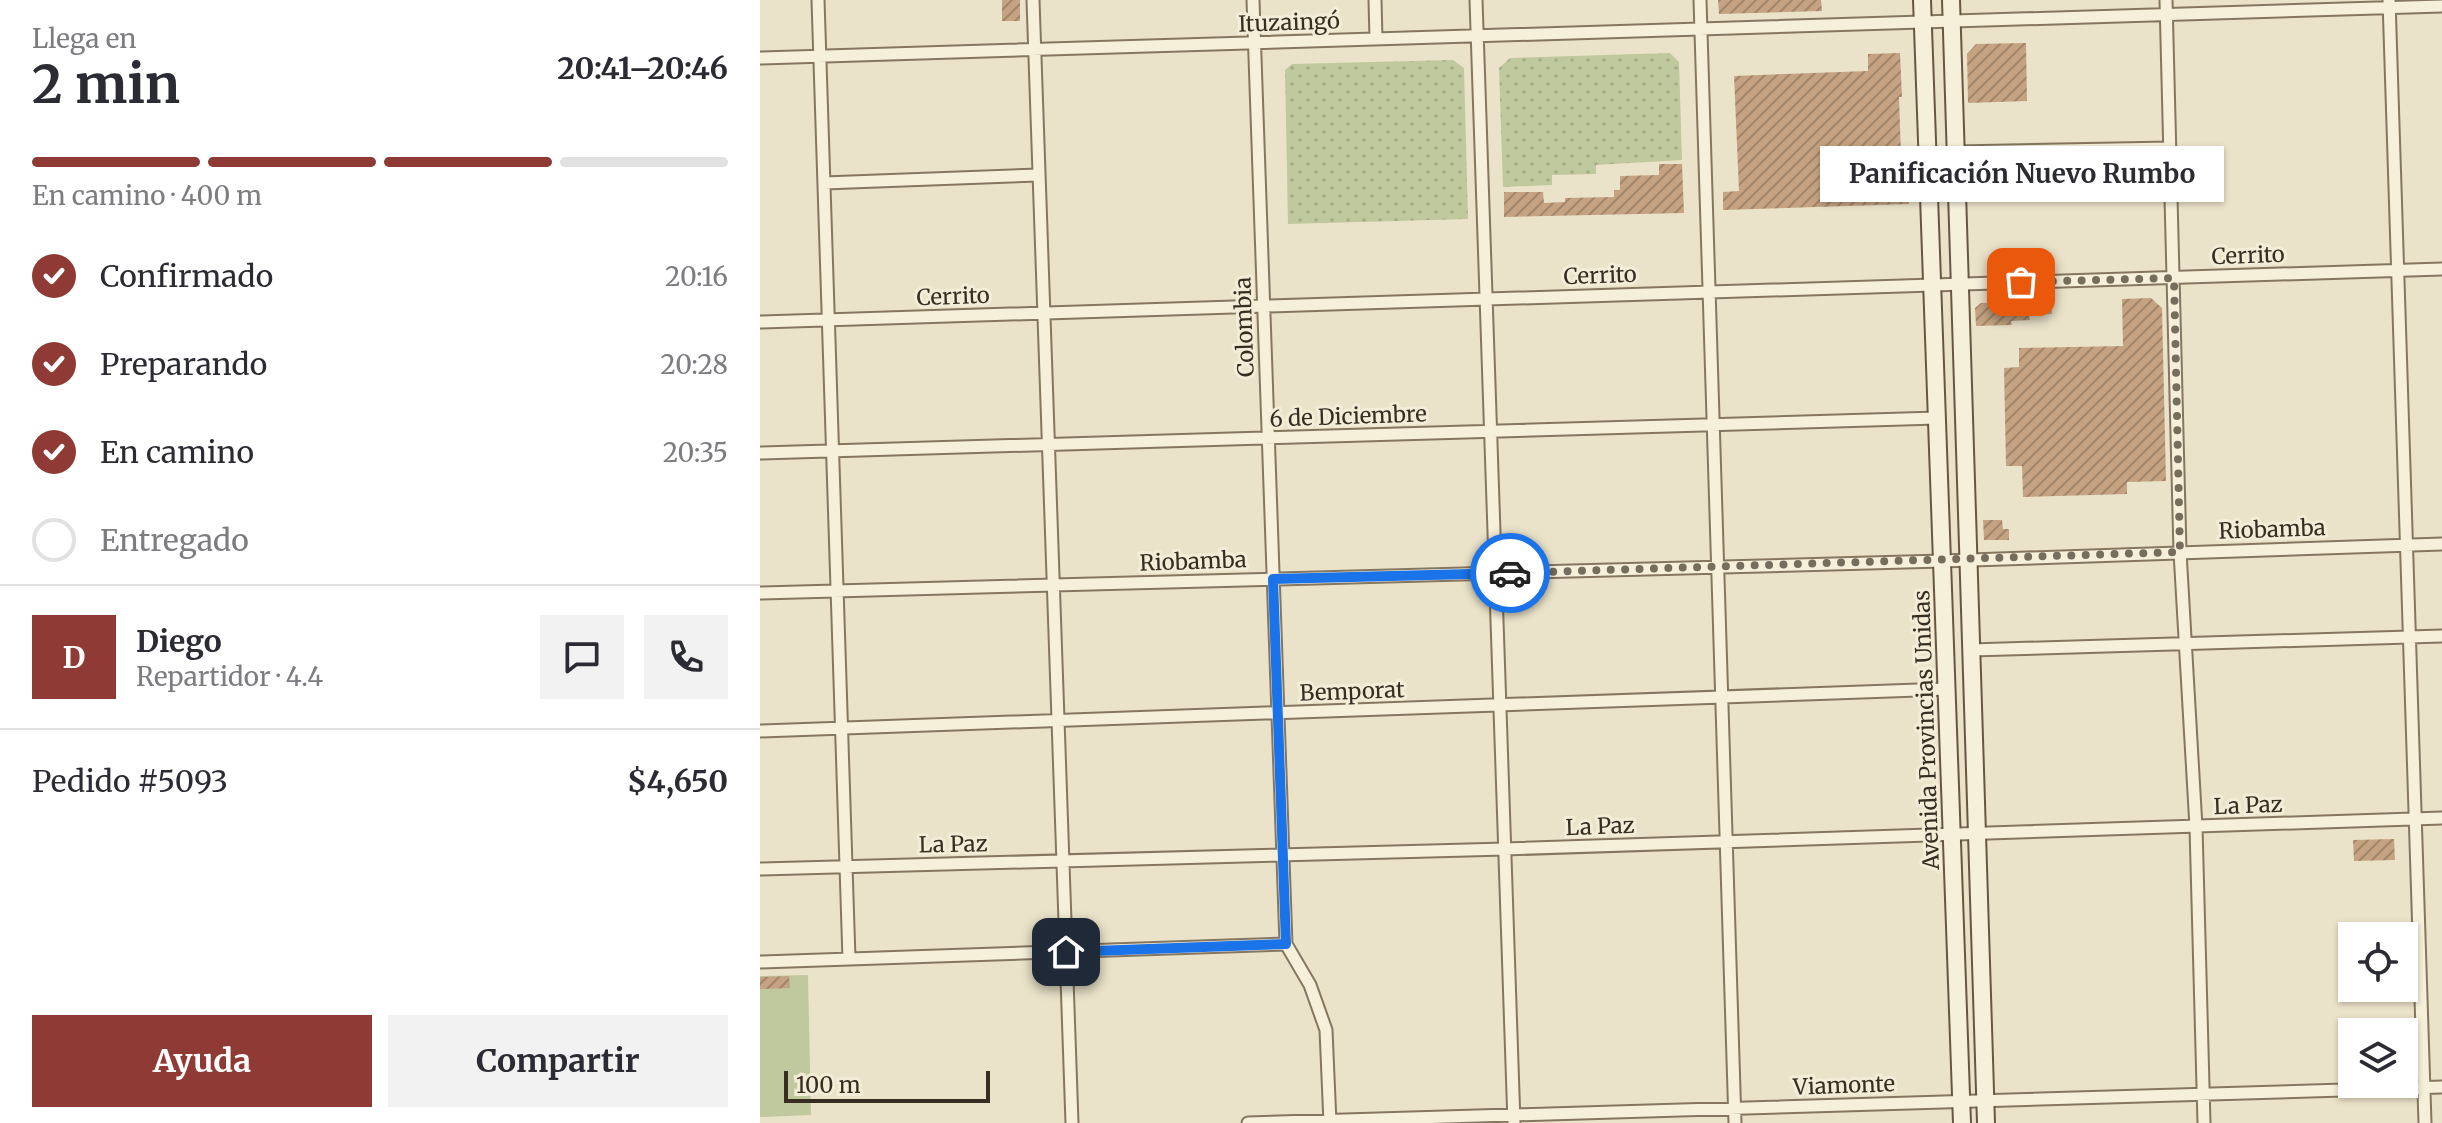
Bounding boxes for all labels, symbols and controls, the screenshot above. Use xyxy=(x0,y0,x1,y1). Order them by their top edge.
street label: Ituzaingó xyxy=(1238,6,1340,38)
text: Llega en xyxy=(32,22,136,55)
text: 20:41–20:46 xyxy=(557,49,728,87)
text: 2 min xyxy=(32,52,180,117)
callout: Panificación Nuevo Rumbo xyxy=(1819,146,2223,202)
text: Panificación Nuevo Rumbo xyxy=(1849,157,2195,190)
text: En camino · 400 m xyxy=(32,179,262,212)
street label: Cerrito xyxy=(2211,240,2285,270)
pin xyxy=(1987,248,2055,316)
icon: check xyxy=(32,254,76,298)
text: Confirmado xyxy=(100,257,273,295)
text: 20:16 xyxy=(665,260,728,293)
street label: Cerrito xyxy=(1563,260,1637,290)
icon: bag xyxy=(1999,260,2043,304)
street label: Colombia xyxy=(1228,276,1260,377)
street label: Cerrito xyxy=(916,281,990,311)
icon: check xyxy=(32,342,76,386)
text: Preparando xyxy=(100,345,267,383)
text: 20:28 xyxy=(660,348,728,381)
street label: 6 de Diciembre xyxy=(1269,399,1427,433)
icon: check xyxy=(32,430,76,474)
text: En camino xyxy=(100,433,254,471)
text: 20:35 xyxy=(663,436,728,469)
street label: Riobamba xyxy=(2218,513,2326,545)
text: Entregado xyxy=(100,521,249,559)
courier xyxy=(1470,533,1550,613)
street label: Riobamba xyxy=(1139,545,1247,577)
icon: car xyxy=(1488,551,1532,595)
street label: Avenida Provincias Unidas xyxy=(1907,590,1945,871)
button: chat xyxy=(540,615,624,699)
button: phone xyxy=(644,615,728,699)
text: Diego xyxy=(136,622,222,660)
text: D xyxy=(63,638,85,676)
text: Repartidor · 4.4 xyxy=(136,660,323,693)
street label: Bemporat xyxy=(1299,675,1405,707)
text: Pedido #5093 xyxy=(32,762,228,800)
text: $4,650 xyxy=(627,762,728,800)
street label: La Paz xyxy=(2213,790,2283,820)
street label: La Paz xyxy=(1565,811,1635,841)
street label: La Paz xyxy=(918,829,988,859)
pin xyxy=(1032,918,1100,986)
map controls xyxy=(2338,922,2418,1098)
button: locate xyxy=(2338,922,2418,1002)
icon: home xyxy=(1044,930,1088,974)
button: Ayuda xyxy=(32,1015,372,1107)
button: Compartir xyxy=(388,1015,728,1107)
button: layers xyxy=(2338,1018,2418,1098)
scale bar xyxy=(784,1067,990,1103)
street label: Viamonte xyxy=(1792,1069,1895,1101)
text: 100 m xyxy=(796,1071,861,1099)

